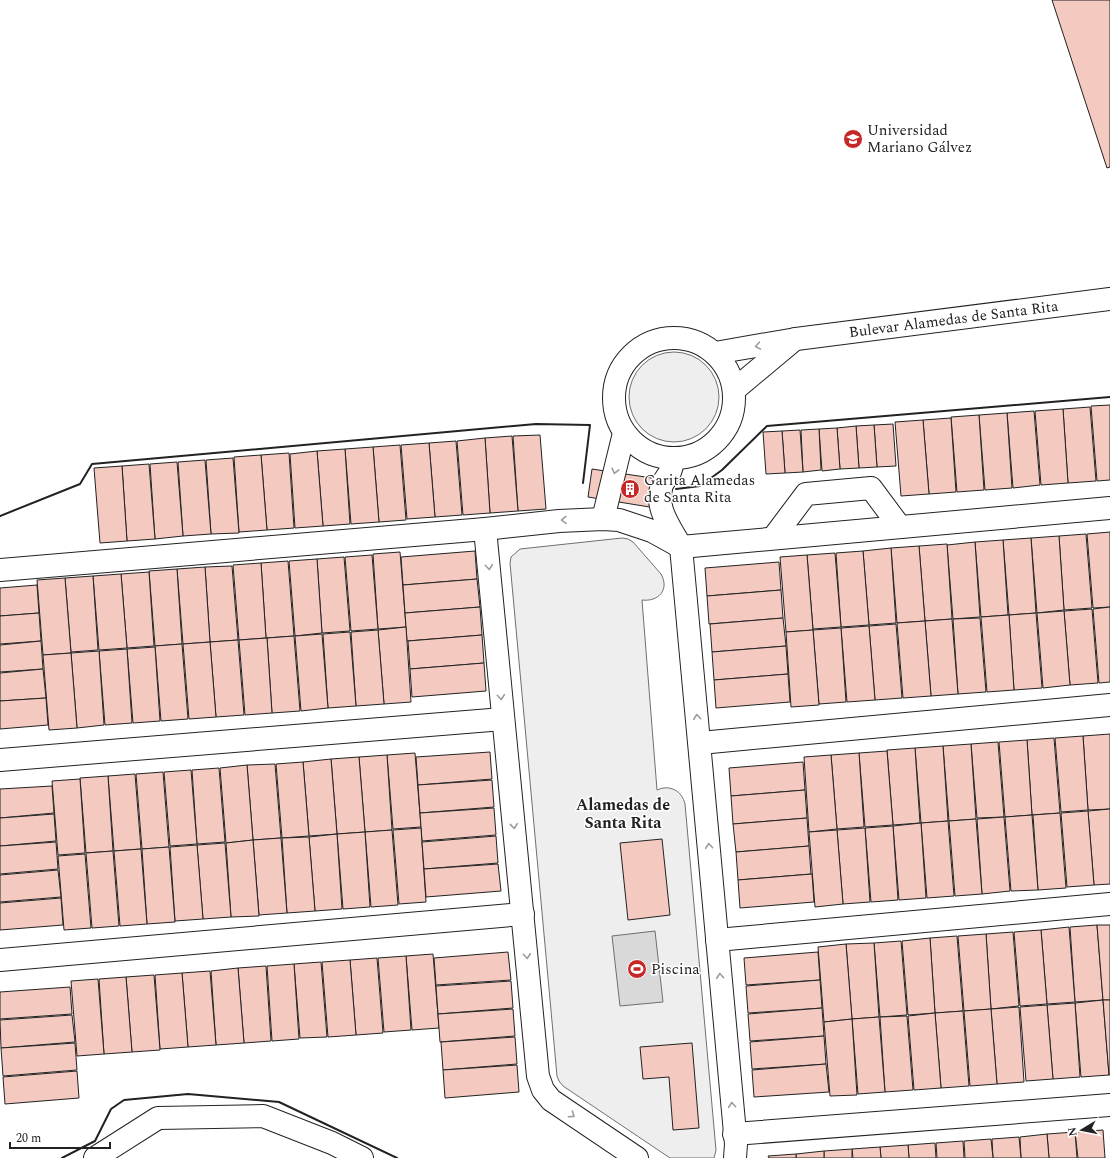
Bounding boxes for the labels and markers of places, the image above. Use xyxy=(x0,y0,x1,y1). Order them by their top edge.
place label: Universidad Mariano Gálvez xyxy=(867,119,972,159)
school or university icon: Universidad Mariano Gálvez xyxy=(842,128,864,150)
place label: Garita Alamedas de Santa Rita xyxy=(644,469,755,509)
building icon: Garita Alamedas de Santa Rita xyxy=(619,478,641,500)
sports icon: Piscina xyxy=(626,958,648,980)
place label: Piscina xyxy=(651,958,700,981)

